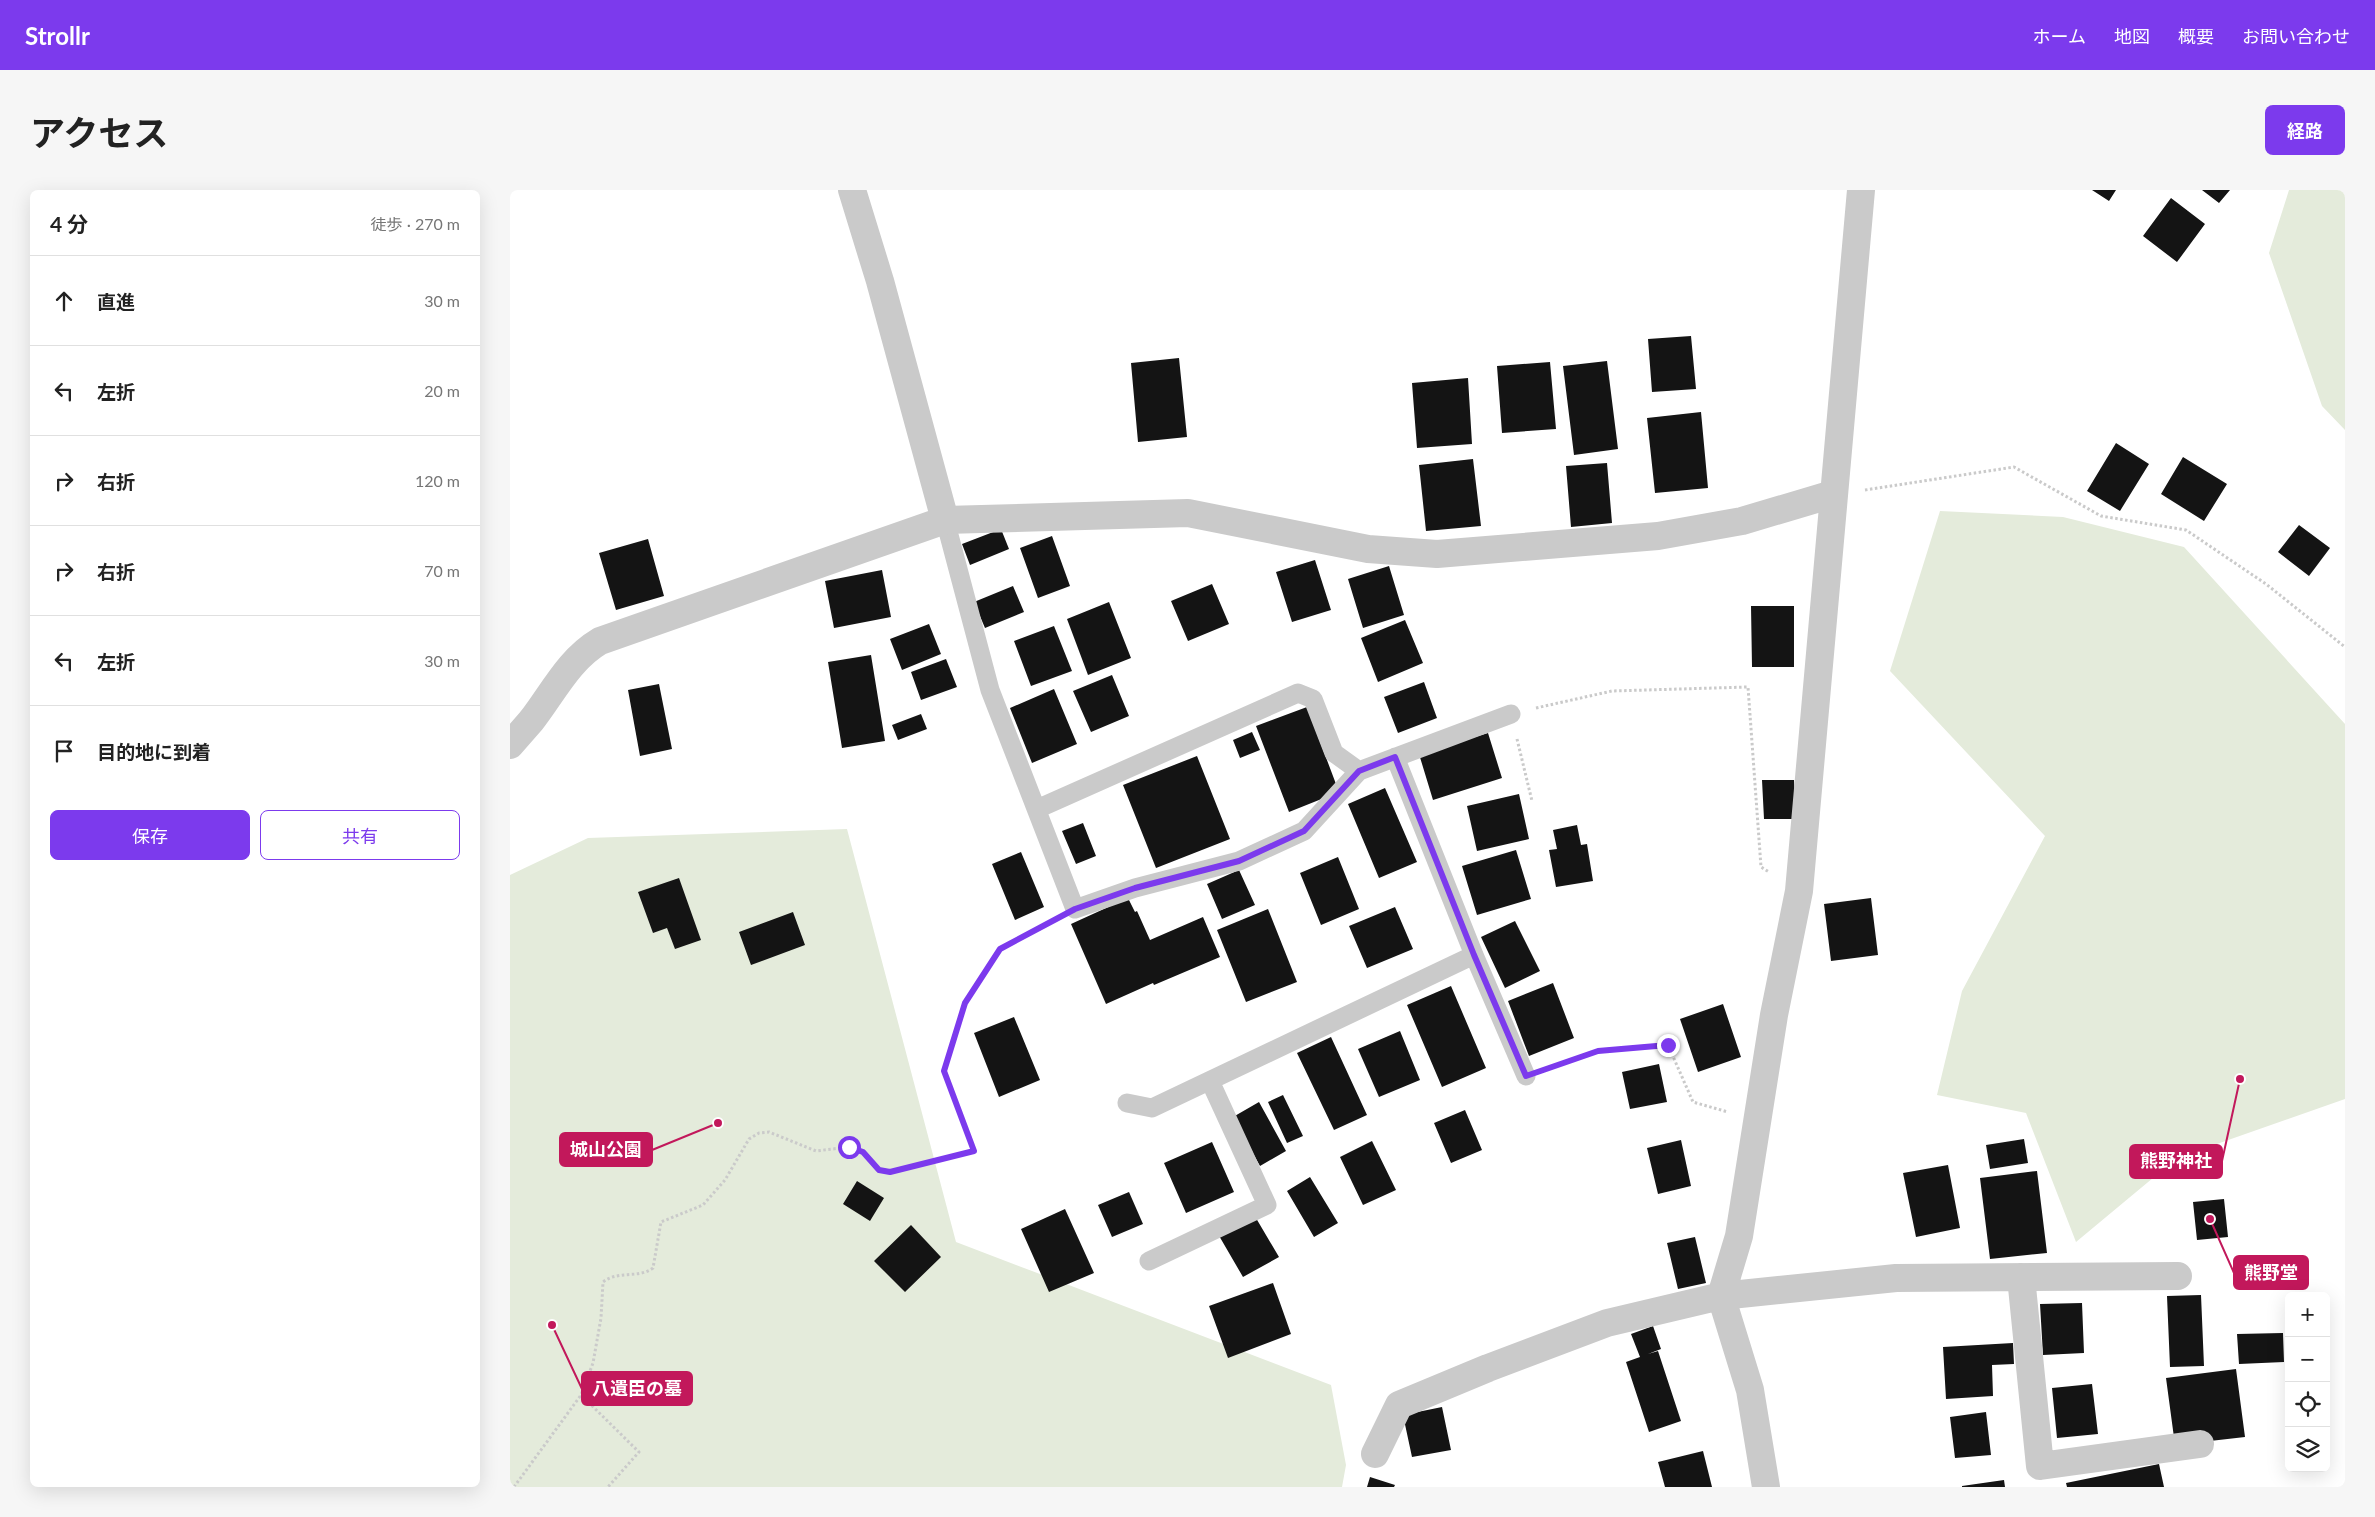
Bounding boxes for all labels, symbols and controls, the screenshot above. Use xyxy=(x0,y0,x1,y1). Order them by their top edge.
text: Strollr xyxy=(25,21,90,50)
text: ホーム xyxy=(2033,25,2086,47)
text: 地図 xyxy=(2114,25,2150,47)
text: 概要 xyxy=(2178,25,2214,47)
text: お問い合わせ xyxy=(2242,25,2350,47)
button: 経路 xyxy=(2265,105,2345,155)
text: アクセス xyxy=(30,111,168,153)
text: 4 分 xyxy=(50,211,88,236)
text: 徒歩 · 270 m xyxy=(371,214,460,233)
icon: ahead xyxy=(50,287,78,315)
text: 直進 xyxy=(97,290,135,313)
text: 30 m xyxy=(424,291,460,310)
icon: left xyxy=(50,377,78,405)
text: 左折 xyxy=(97,380,135,403)
text: 20 m xyxy=(424,381,460,400)
icon: right xyxy=(50,467,78,495)
text: 右折 xyxy=(97,470,135,493)
text: 120 m xyxy=(415,471,460,490)
icon: right xyxy=(50,557,78,585)
text: 右折 xyxy=(97,560,135,583)
text: 70 m xyxy=(424,561,460,580)
icon: left xyxy=(50,647,78,675)
text: 左折 xyxy=(97,650,135,673)
text: 30 m xyxy=(424,651,460,670)
icon: arrive xyxy=(50,737,78,765)
text: 目的地に到着 xyxy=(97,740,211,763)
button: 保存 xyxy=(50,810,250,860)
button: 共有 xyxy=(260,810,460,860)
route end xyxy=(1657,1034,1680,1057)
callout: 城山公園 xyxy=(560,1133,652,1166)
route start xyxy=(838,1136,861,1159)
text: 城山公園 xyxy=(570,1138,642,1160)
callout: 熊野神社 xyxy=(2130,1145,2222,1178)
text: 熊野神社 xyxy=(2140,1149,2212,1171)
callout: 熊野堂 xyxy=(2234,1256,2308,1289)
text: 熊野堂 xyxy=(2244,1261,2298,1283)
map controls xyxy=(2285,1292,2330,1472)
button: + xyxy=(2285,1292,2330,1337)
button: − xyxy=(2285,1337,2330,1382)
callout: 八遺臣の墓 xyxy=(582,1372,692,1405)
text: 八遺臣の墓 xyxy=(592,1377,682,1399)
button: locate xyxy=(2285,1382,2330,1427)
button: layers xyxy=(2285,1427,2330,1472)

